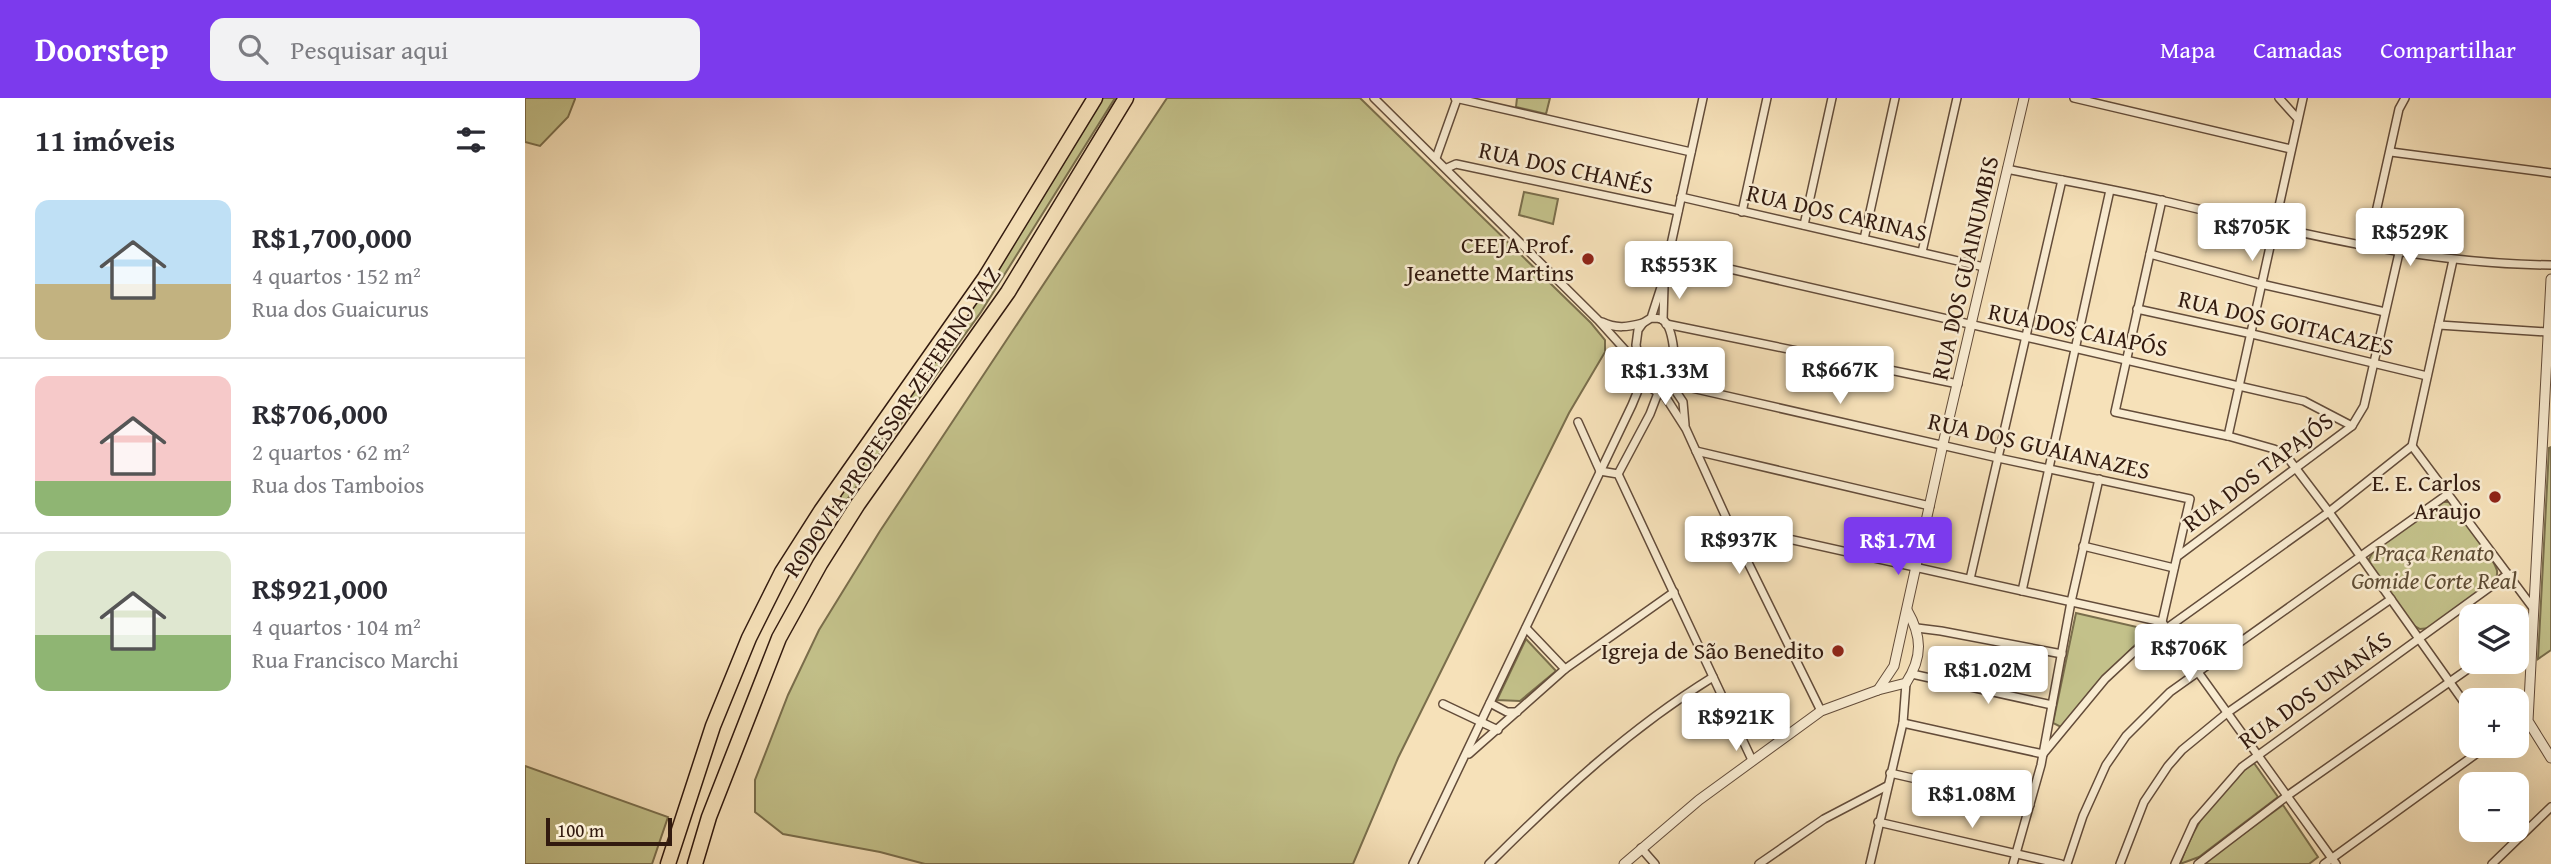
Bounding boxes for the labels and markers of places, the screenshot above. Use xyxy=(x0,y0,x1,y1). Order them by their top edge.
pin: R$705K xyxy=(2195,204,2309,263)
pin: R$529K xyxy=(2353,208,2467,268)
place label: CEEJA Prof. Jeanette Martins xyxy=(1403,227,1574,290)
pin: R$553K xyxy=(1622,242,1736,301)
marker: CEEJA Prof. Jeanette Martins xyxy=(1580,251,1596,267)
pin: R$667K xyxy=(1783,346,1897,406)
pin: R$1.33M xyxy=(1600,348,1730,407)
place label: E. E. Carlos Araujo xyxy=(2372,465,2481,528)
marker: E. E. Carlos Araujo xyxy=(2487,489,2503,505)
pin: R$937K xyxy=(1682,517,1796,576)
pin: R$1.7M xyxy=(1841,518,1955,577)
pin: R$706K xyxy=(2132,624,2246,684)
place label: Igreja de São Benedito xyxy=(1601,633,1824,668)
marker: Igreja de São Benedito xyxy=(1830,643,1846,659)
pin: R$1.02M xyxy=(1923,646,2053,706)
pin: R$921K xyxy=(1679,694,1793,753)
pin: R$1.08M xyxy=(1907,770,2037,830)

